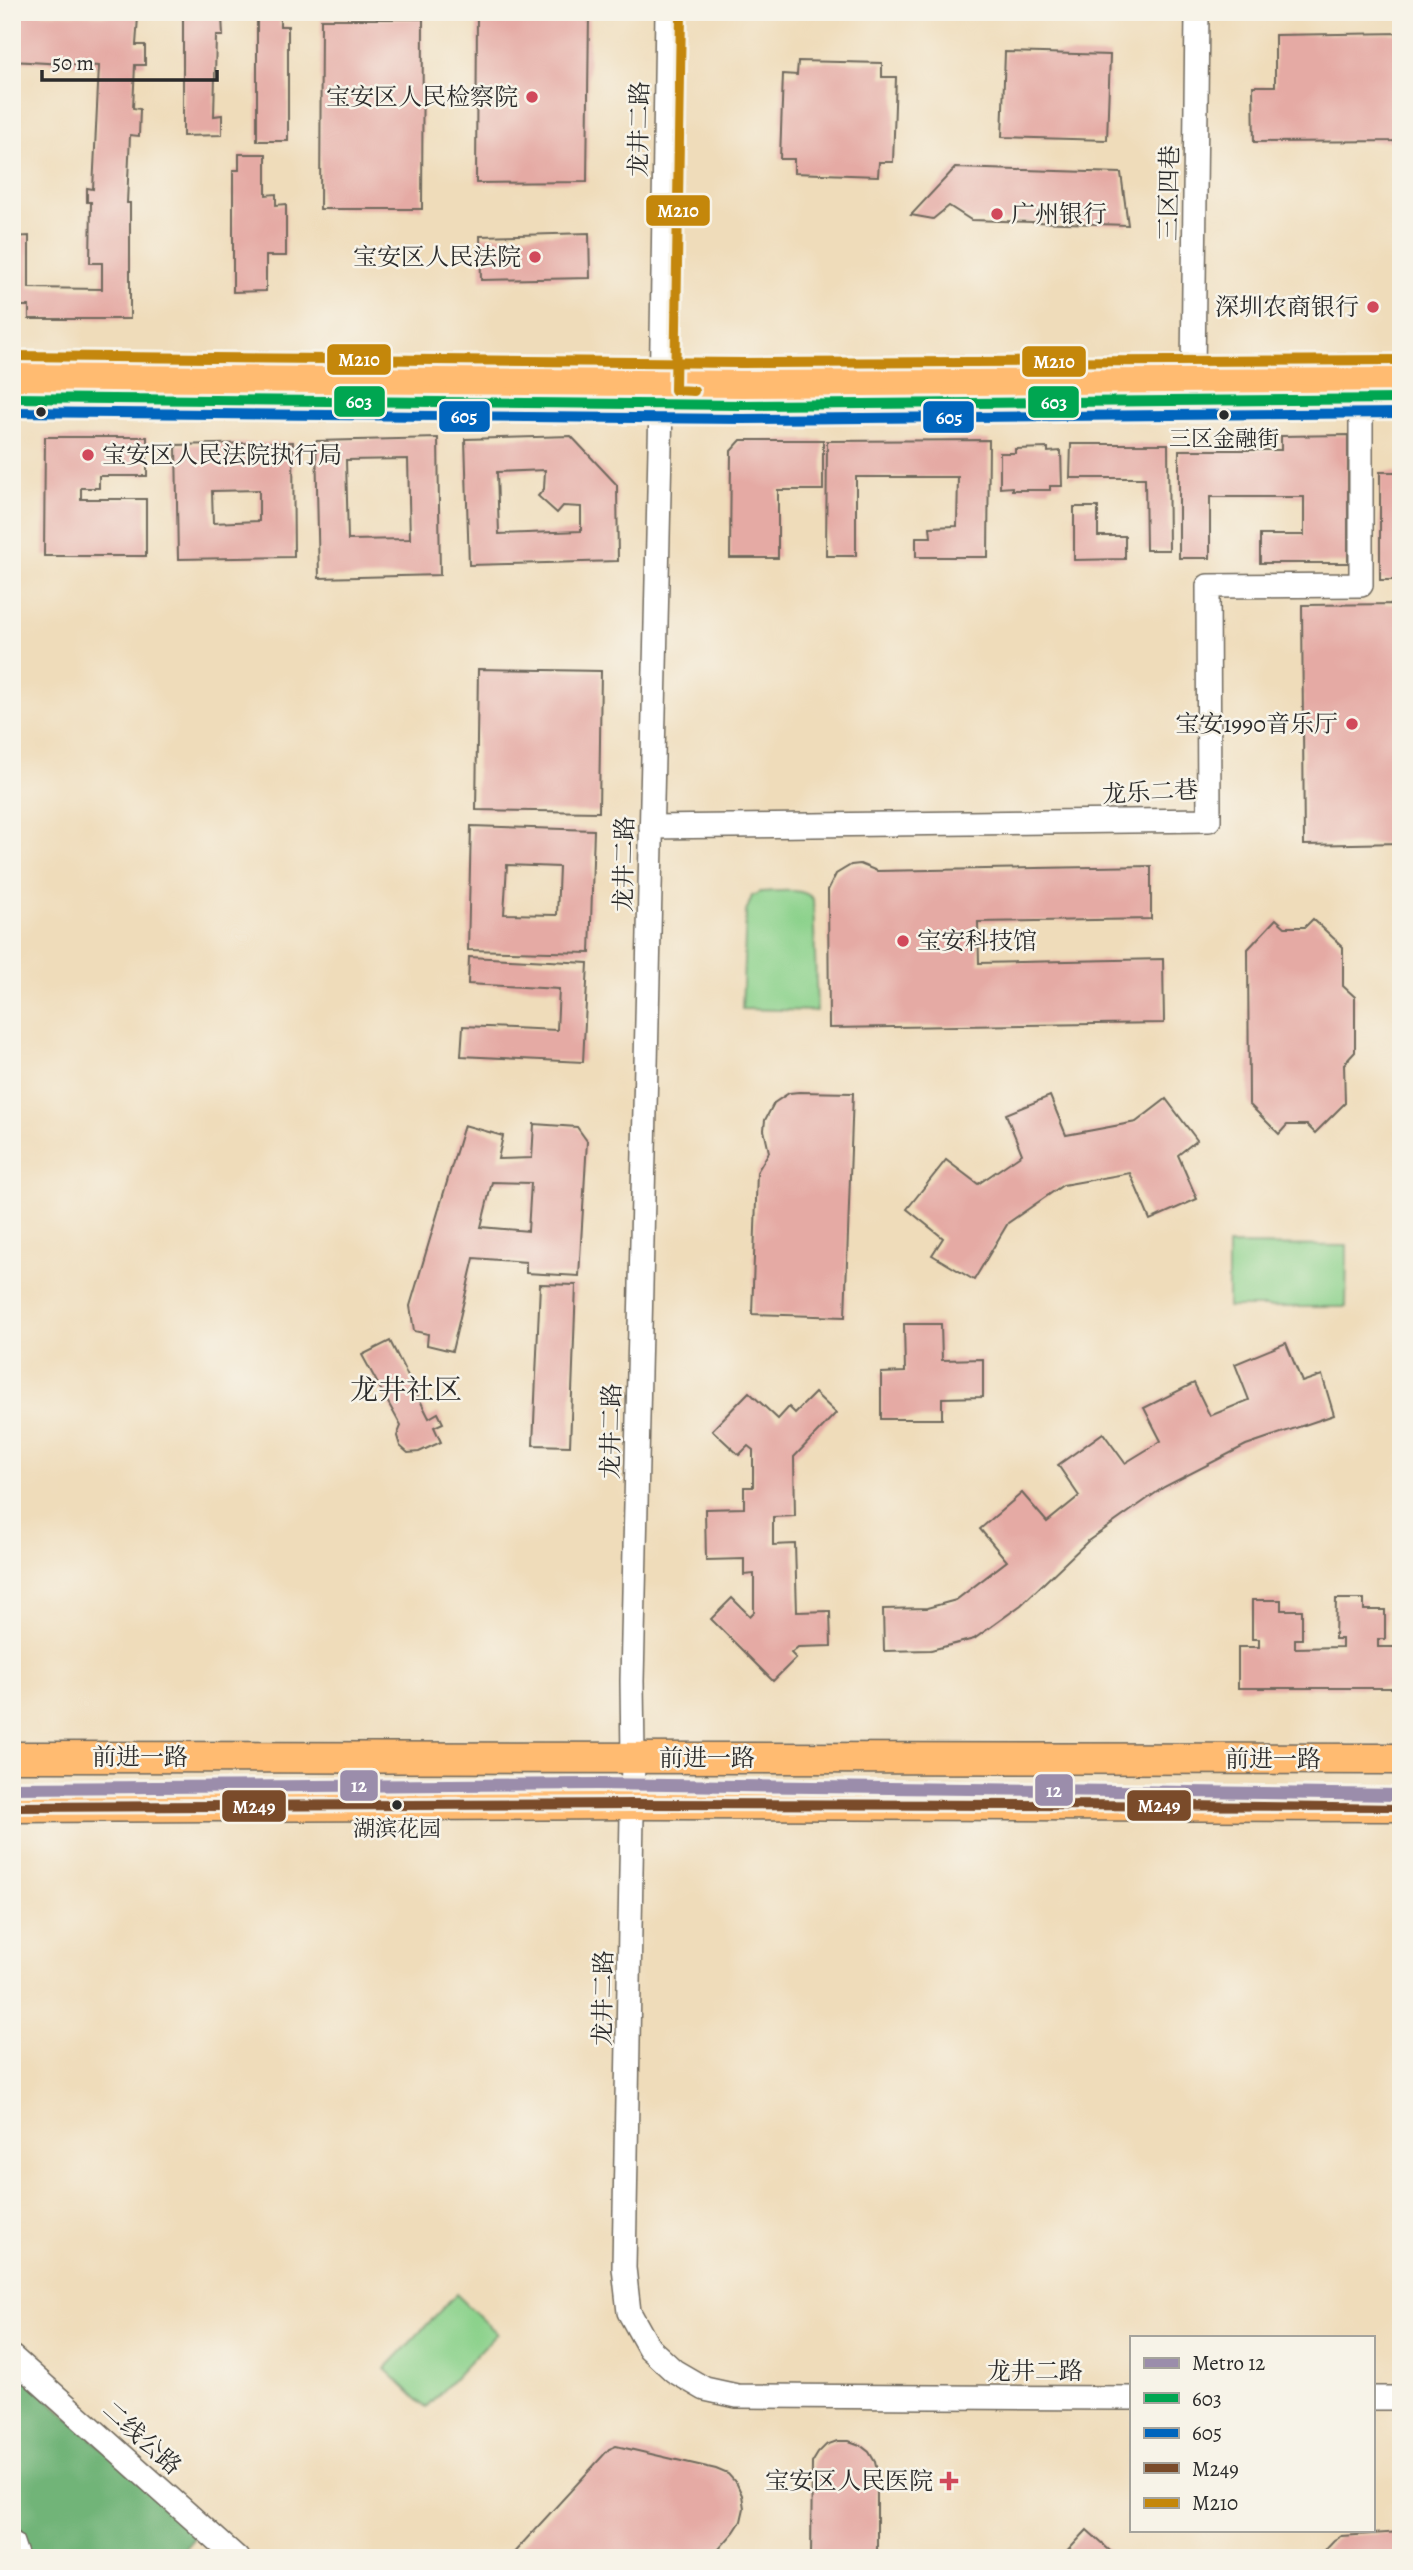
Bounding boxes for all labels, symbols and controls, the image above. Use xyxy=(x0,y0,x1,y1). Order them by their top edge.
scale bar xyxy=(42,38,217,82)
text: 50 m xyxy=(52,49,94,77)
place label: 宝安区人民检察院 xyxy=(326,81,518,113)
street label: 龙井二路 xyxy=(622,81,656,177)
marker: 宝安区人民检察院 xyxy=(524,89,540,105)
street label: 三区四巷 xyxy=(1152,145,1186,241)
line badge: M210 xyxy=(645,194,711,227)
text: M210 xyxy=(657,198,699,224)
place label: 广州银行 xyxy=(1011,198,1107,230)
marker: 广州银行 xyxy=(989,206,1005,222)
place label: 宝安区人民法院 xyxy=(353,241,521,273)
marker: 宝安区人民法院 xyxy=(527,249,543,265)
place label: 深圳农商银行 xyxy=(1215,291,1359,323)
marker: 深圳农商银行 xyxy=(1365,299,1381,315)
line badge: M210 xyxy=(326,343,392,376)
line badge: M210 xyxy=(1021,345,1087,378)
text: M210 xyxy=(338,347,380,373)
text: M210 xyxy=(1033,349,1075,375)
line badge: 603 xyxy=(333,385,386,418)
line badge: 603 xyxy=(1027,385,1080,419)
text: 603 xyxy=(346,389,372,415)
text: 603 xyxy=(1041,390,1067,416)
line badge: 605 xyxy=(438,400,491,433)
line badge: 605 xyxy=(922,400,975,434)
text: 605 xyxy=(451,404,477,430)
unlabelled marker xyxy=(34,405,48,419)
text: 605 xyxy=(936,405,962,431)
marker: 三区金融街 xyxy=(1217,408,1231,422)
place label: 三区金融街 xyxy=(1169,424,1279,454)
place label: 宝安区人民法院执行局 xyxy=(102,439,342,471)
marker: 宝安区人民法院执行局 xyxy=(80,447,96,463)
place label: 宝安1990音乐厅 xyxy=(1175,708,1338,740)
marker: 宝安1990音乐厅 xyxy=(1344,716,1360,732)
street label: 龙乐二巷 xyxy=(1101,774,1199,810)
street label: 龙井二路 xyxy=(607,816,641,912)
place label: 宝安科技馆 xyxy=(917,925,1037,957)
marker: 宝安科技馆 xyxy=(895,933,911,949)
district label: 龙井社区 xyxy=(350,1371,462,1409)
street label: 龙井二路 xyxy=(594,1383,628,1479)
street label: 前进一路 xyxy=(92,1741,188,1773)
street label: 前进一路 xyxy=(659,1742,755,1774)
street label: 前进一路 xyxy=(1225,1743,1321,1775)
line badge: 12 xyxy=(339,1769,379,1802)
text: 12 xyxy=(351,1773,367,1799)
line badge: 12 xyxy=(1034,1773,1074,1807)
text: 12 xyxy=(1046,1778,1062,1804)
line badge: M249 xyxy=(221,1789,287,1823)
line badge: M249 xyxy=(1126,1789,1192,1822)
text: M249 xyxy=(1138,1793,1181,1819)
text: M249 xyxy=(233,1794,276,1820)
marker: 湖滨花园 xyxy=(390,1798,404,1812)
place label: 湖滨花园 xyxy=(353,1814,441,1844)
street label: 龙井二路 xyxy=(586,1950,620,2046)
legend xyxy=(1130,2336,1374,2532)
text: Metro 12 xyxy=(1192,2349,1265,2377)
street label: 龙井二路 xyxy=(987,2355,1083,2387)
text: 603 xyxy=(1192,2385,1222,2413)
street label: 二线公路 xyxy=(96,2394,188,2482)
text: 605 xyxy=(1192,2419,1222,2447)
text: M249 xyxy=(1192,2455,1239,2483)
place label: 宝安区人民医院 xyxy=(765,2465,933,2497)
marker: 宝安区人民医院 xyxy=(939,2471,959,2491)
text: M210 xyxy=(1192,2489,1238,2517)

